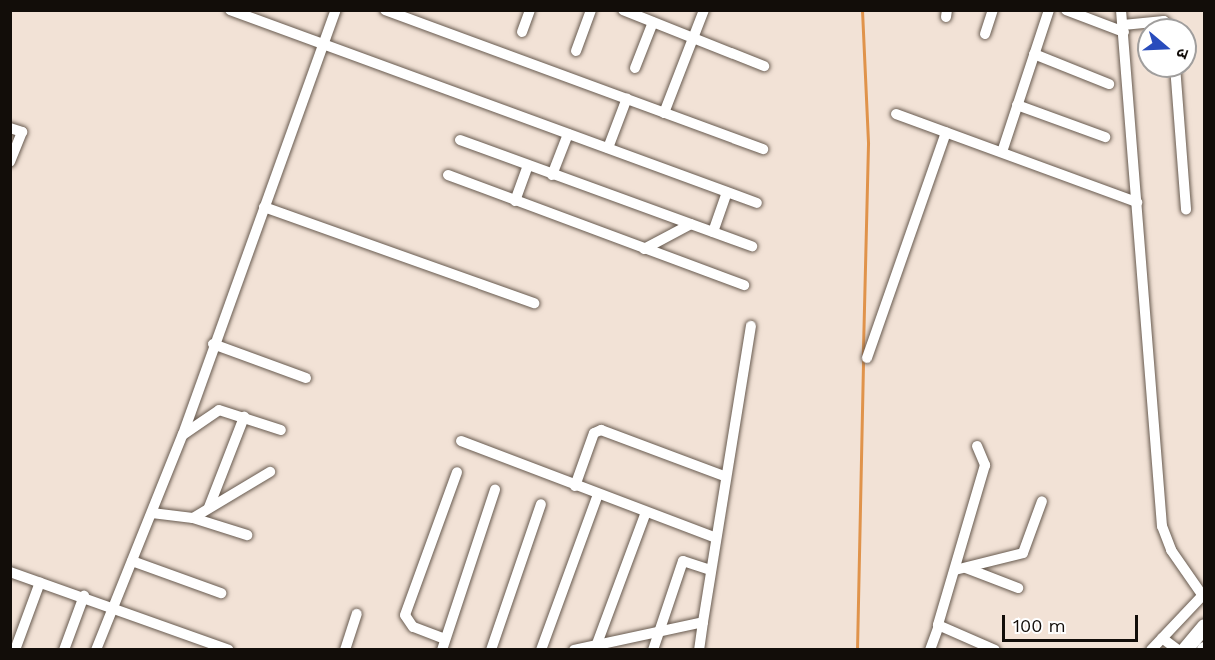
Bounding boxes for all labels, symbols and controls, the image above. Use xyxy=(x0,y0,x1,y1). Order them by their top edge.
north arrow xyxy=(1137,18,1197,78)
text: उ xyxy=(1172,46,1193,61)
scale bar xyxy=(1005,603,1142,641)
text: 100 m xyxy=(1013,615,1066,636)

